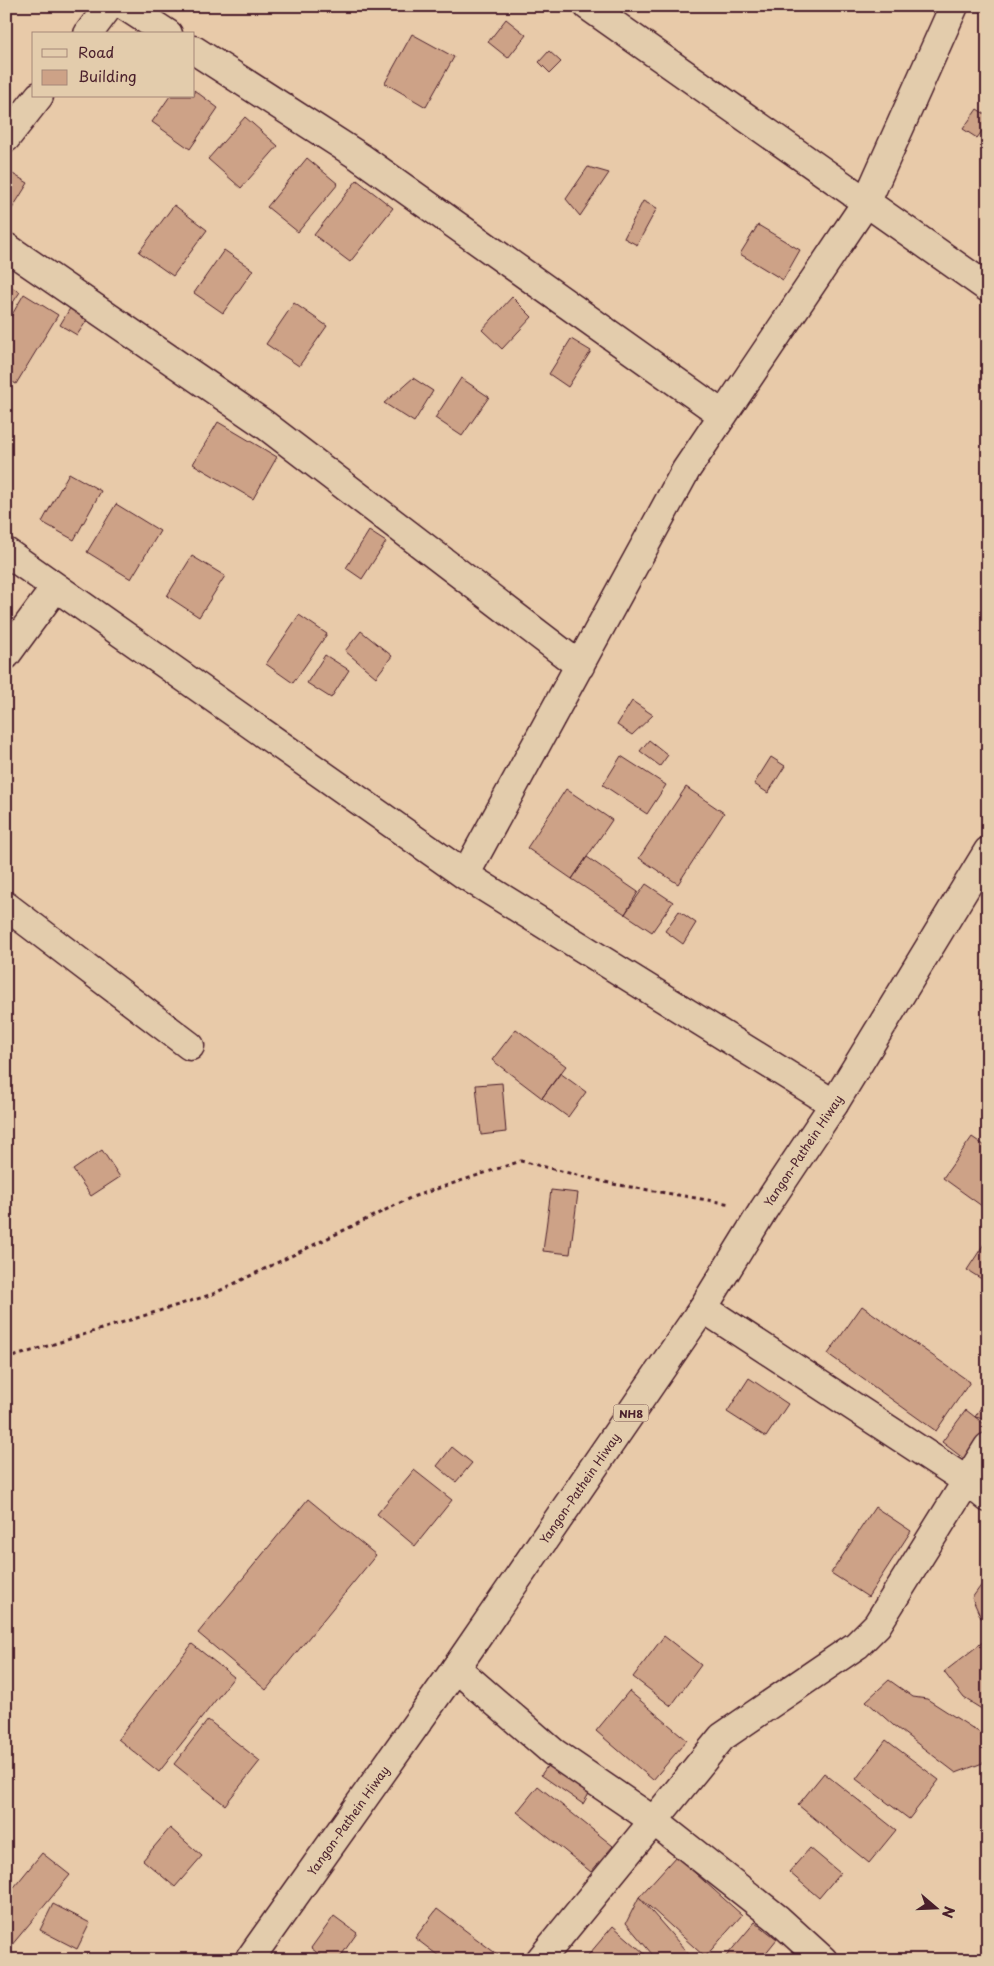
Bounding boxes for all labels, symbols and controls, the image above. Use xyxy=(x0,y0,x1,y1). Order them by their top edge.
legend xyxy=(32,32,195,98)
text: Road xyxy=(78,40,114,63)
text: Building xyxy=(78,64,137,87)
street label: Yangon-Pathein Hiway xyxy=(759,1091,847,1210)
road number: NH8 xyxy=(614,1405,648,1422)
street label: Yangon-Pathein Hiway xyxy=(535,1429,624,1547)
street label: Yangon-Pathein Hiway xyxy=(303,1762,393,1879)
north arrow xyxy=(912,1884,962,1934)
text: N xyxy=(937,1904,960,1921)

